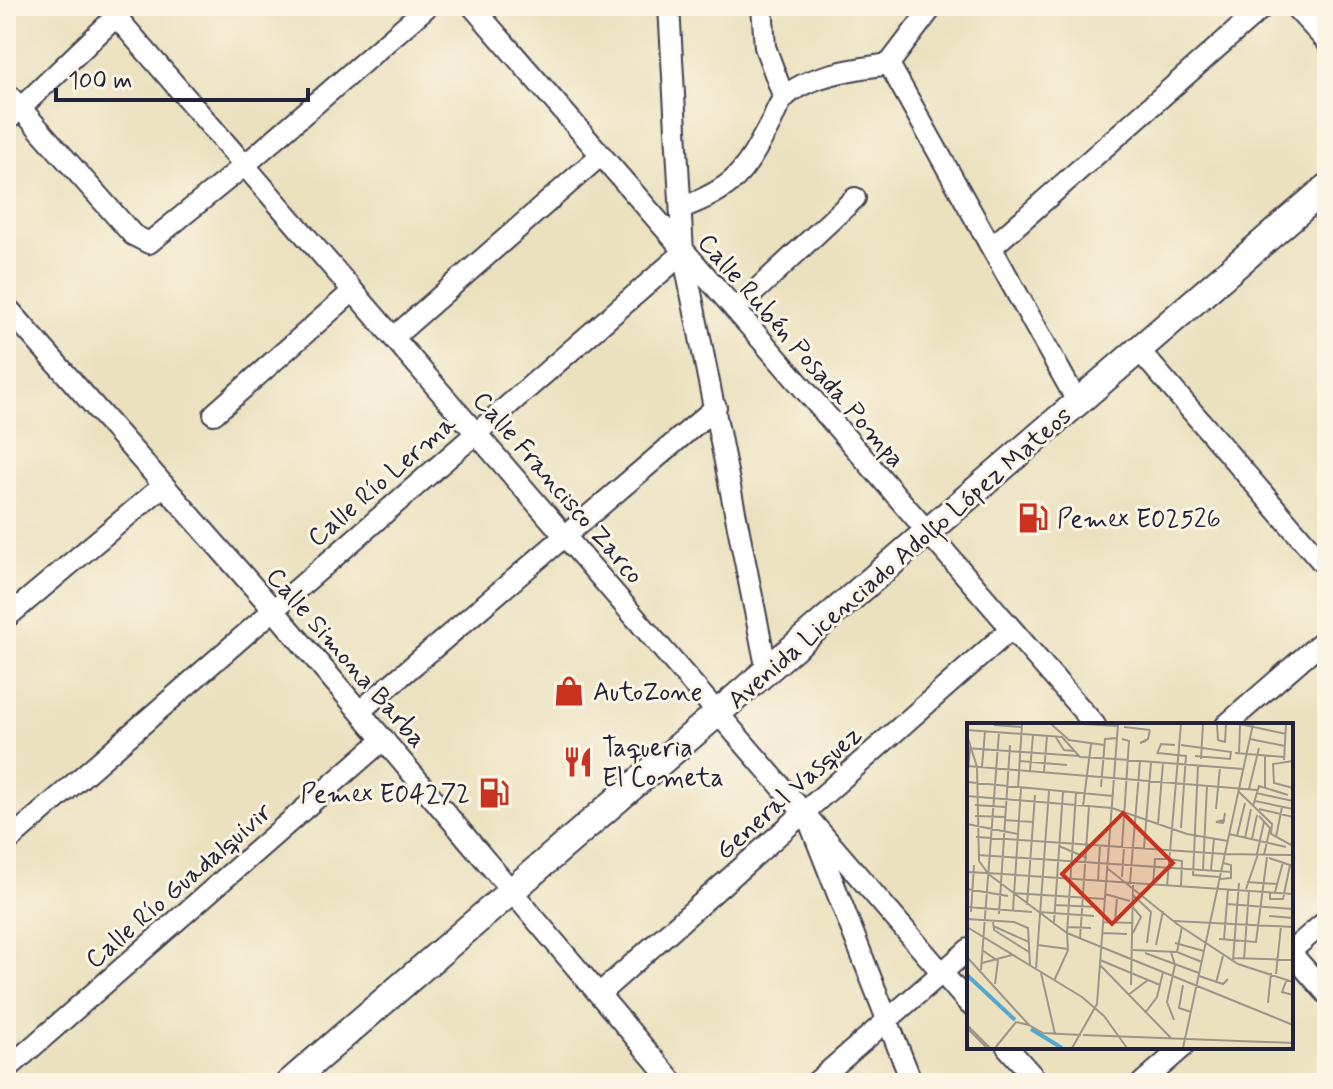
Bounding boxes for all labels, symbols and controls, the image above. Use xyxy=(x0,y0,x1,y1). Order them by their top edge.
scale bar xyxy=(56,52,308,102)
text: 100 m xyxy=(68,66,132,97)
street label: Calle Rubén Posada Pompa xyxy=(689,227,912,476)
street label: Calle Francisco Zarco xyxy=(464,385,651,592)
street label: Avenida Licenciado Adolfo López Mateos xyxy=(721,399,1081,719)
street label: Calle Río Lerma xyxy=(301,408,464,555)
fuel station icon: Pemex E02526 xyxy=(1016,501,1050,535)
place label: Pemex E02526 xyxy=(1057,503,1221,537)
street label: Calle Simona Barba xyxy=(258,561,433,756)
shop icon: AutoZone xyxy=(552,674,586,708)
place label: AutoZone xyxy=(593,676,702,710)
street label: General Vasquez xyxy=(709,719,870,868)
inset map xyxy=(967,723,1293,1049)
place label: Taqueria El Cometa xyxy=(602,732,724,796)
restaurant icon: Taqueria El Cometa xyxy=(561,745,595,779)
fuel station icon: Pemex E04272 xyxy=(477,776,511,810)
place label: Pemex E04272 xyxy=(301,778,470,812)
street label: Calle Río Guadalquivir xyxy=(79,795,280,977)

